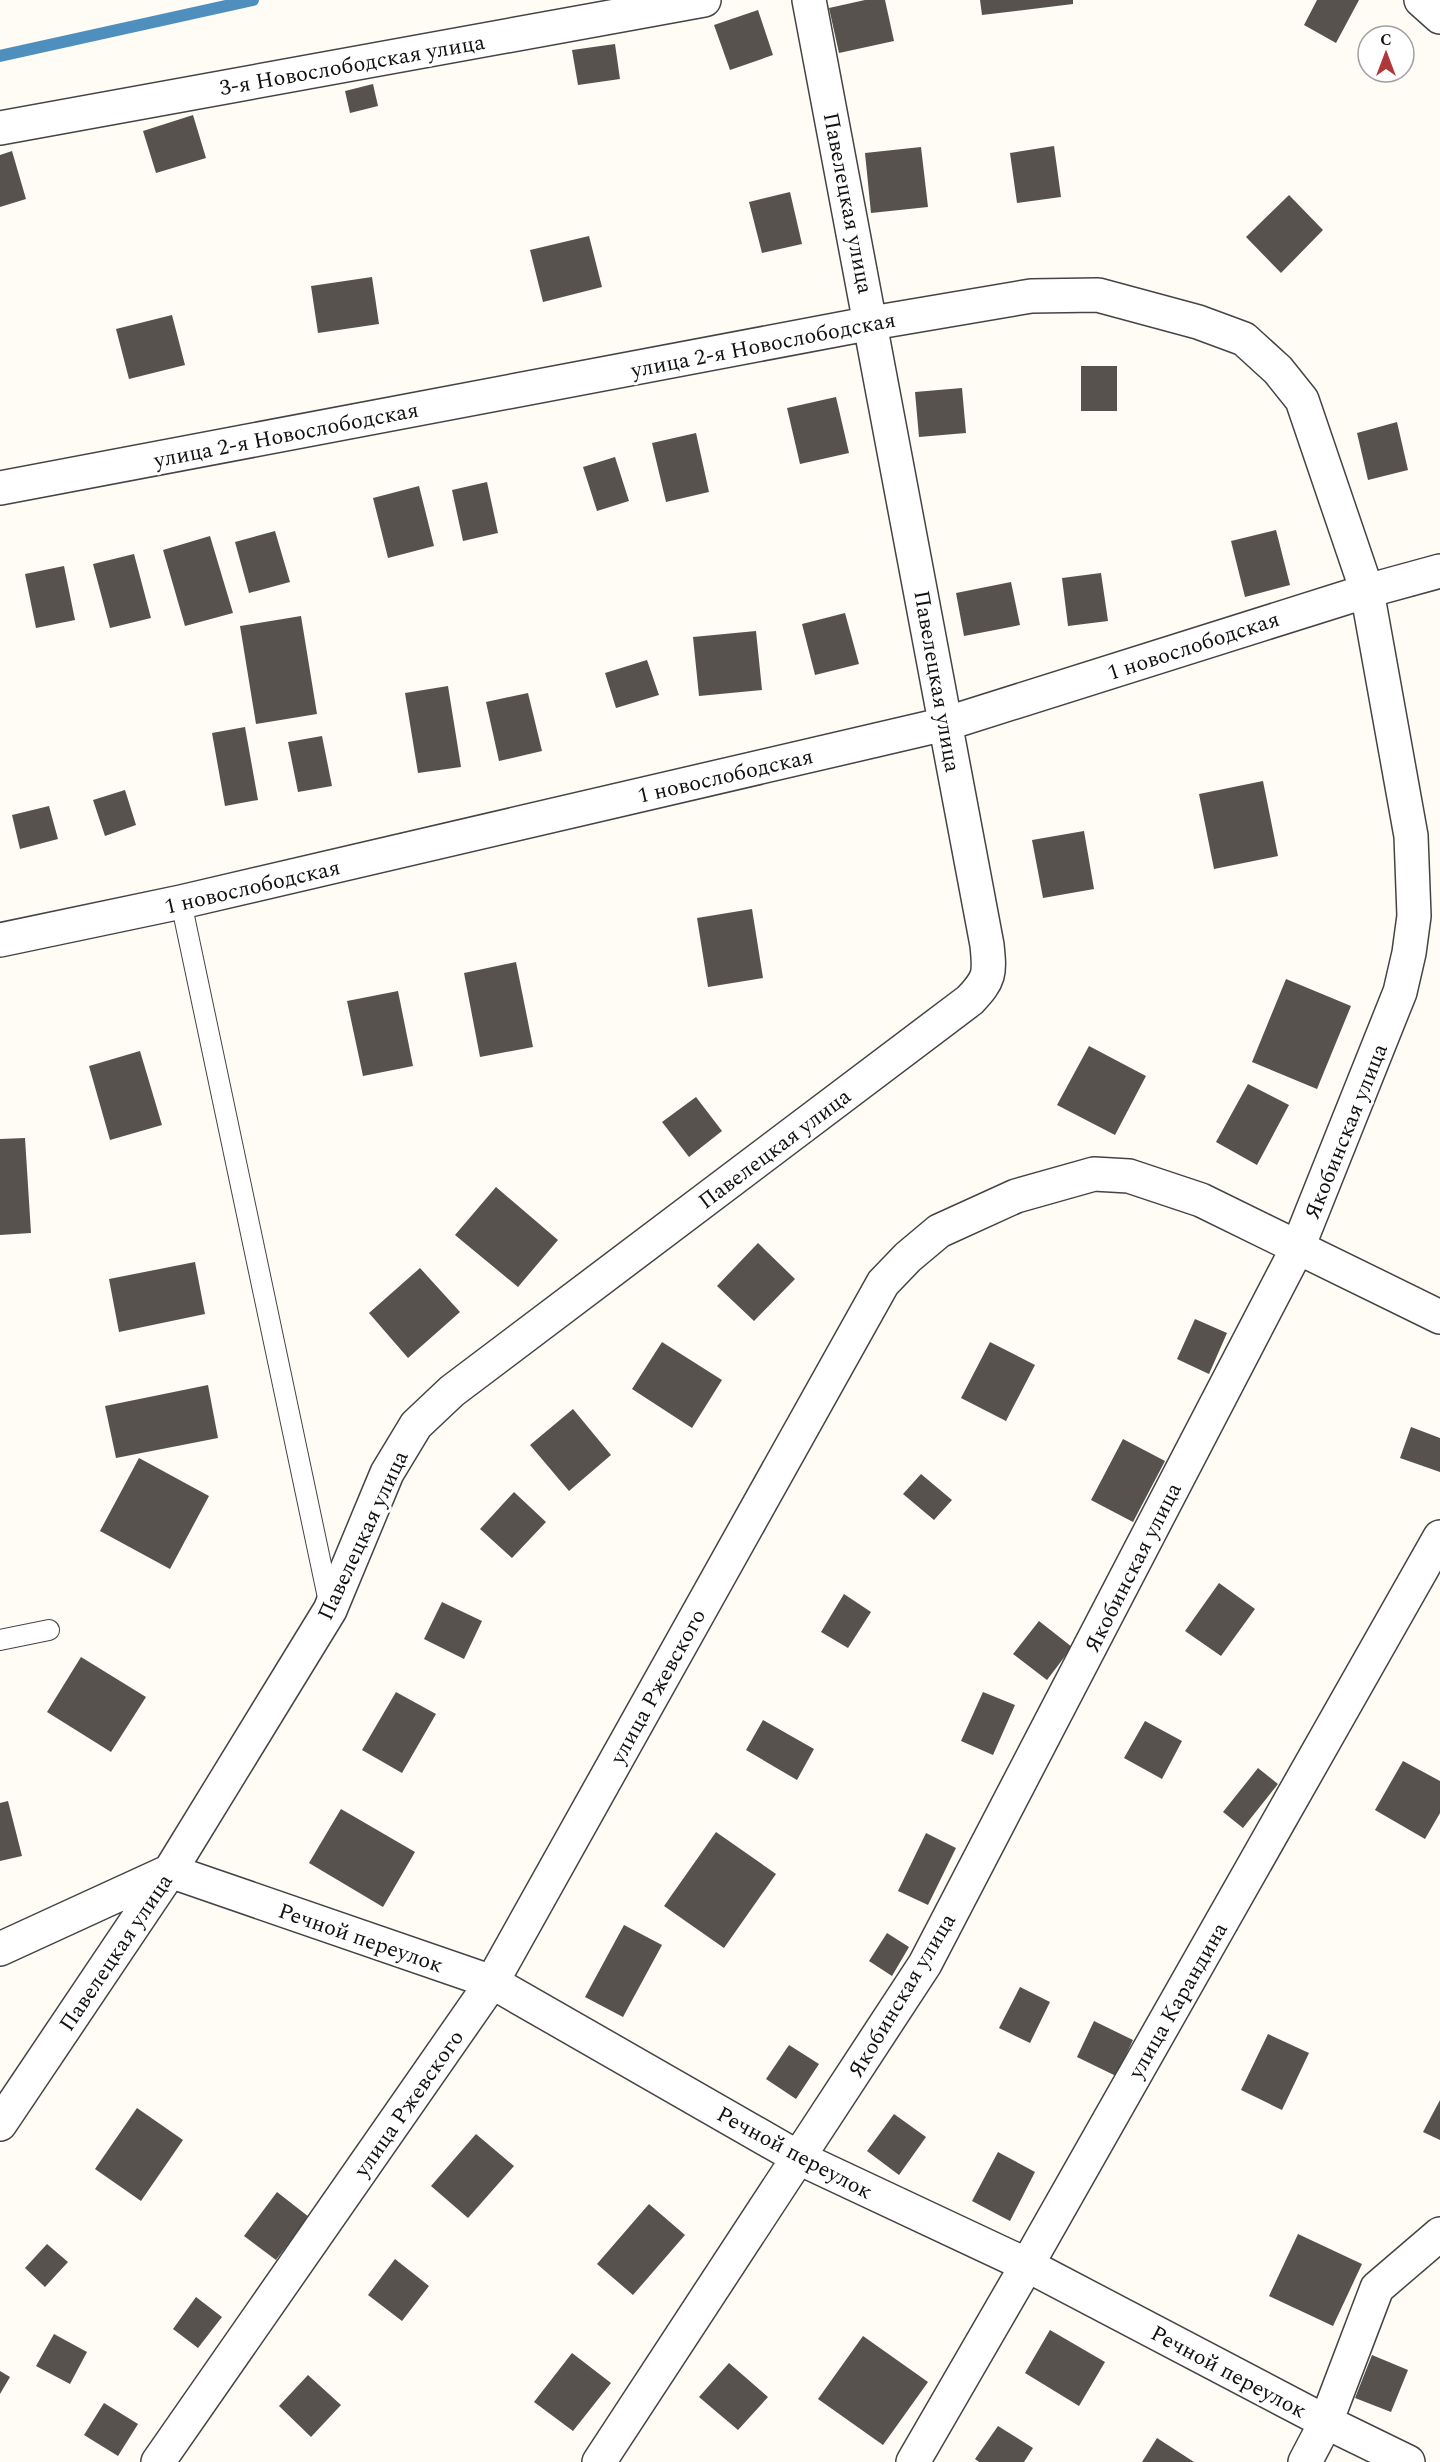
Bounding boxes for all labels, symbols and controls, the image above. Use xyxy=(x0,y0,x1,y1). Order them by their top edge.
north arrow xyxy=(1356,24,1416,84)
street label: 3-я Новослободская улица xyxy=(217,26,488,105)
text: С xyxy=(1380,28,1392,52)
street label: Павелецкая улица xyxy=(814,110,881,297)
street label: улица 2-я Новослободская xyxy=(627,304,898,388)
street label: улица 2-я Новослободская xyxy=(150,394,421,478)
street label: Павелецкая улица xyxy=(904,588,969,775)
street label: 1 новослободская xyxy=(1103,603,1284,690)
street label: 1 новослободская xyxy=(634,740,816,813)
street label: 1 новослободская xyxy=(161,851,343,924)
street label: Якобинская улица xyxy=(1296,1038,1397,1224)
street label: Павелецкая улица xyxy=(691,1080,859,1218)
street label: Павелецкая улица xyxy=(309,1445,417,1626)
street label: Якобинская улица xyxy=(1076,1477,1191,1659)
street label: улица Ржевского xyxy=(601,1603,715,1771)
street label: Павелецкая улица xyxy=(51,1867,182,2038)
street label: Речной переулок xyxy=(274,1895,447,1982)
street label: Якобинская улица xyxy=(840,1907,965,2084)
street label: улица Карандина xyxy=(1119,1916,1237,2086)
street label: улица Ржевского xyxy=(345,2023,472,2185)
street label: Речной переулок xyxy=(710,2098,878,2208)
street label: Речной переулок xyxy=(1144,2317,1312,2427)

